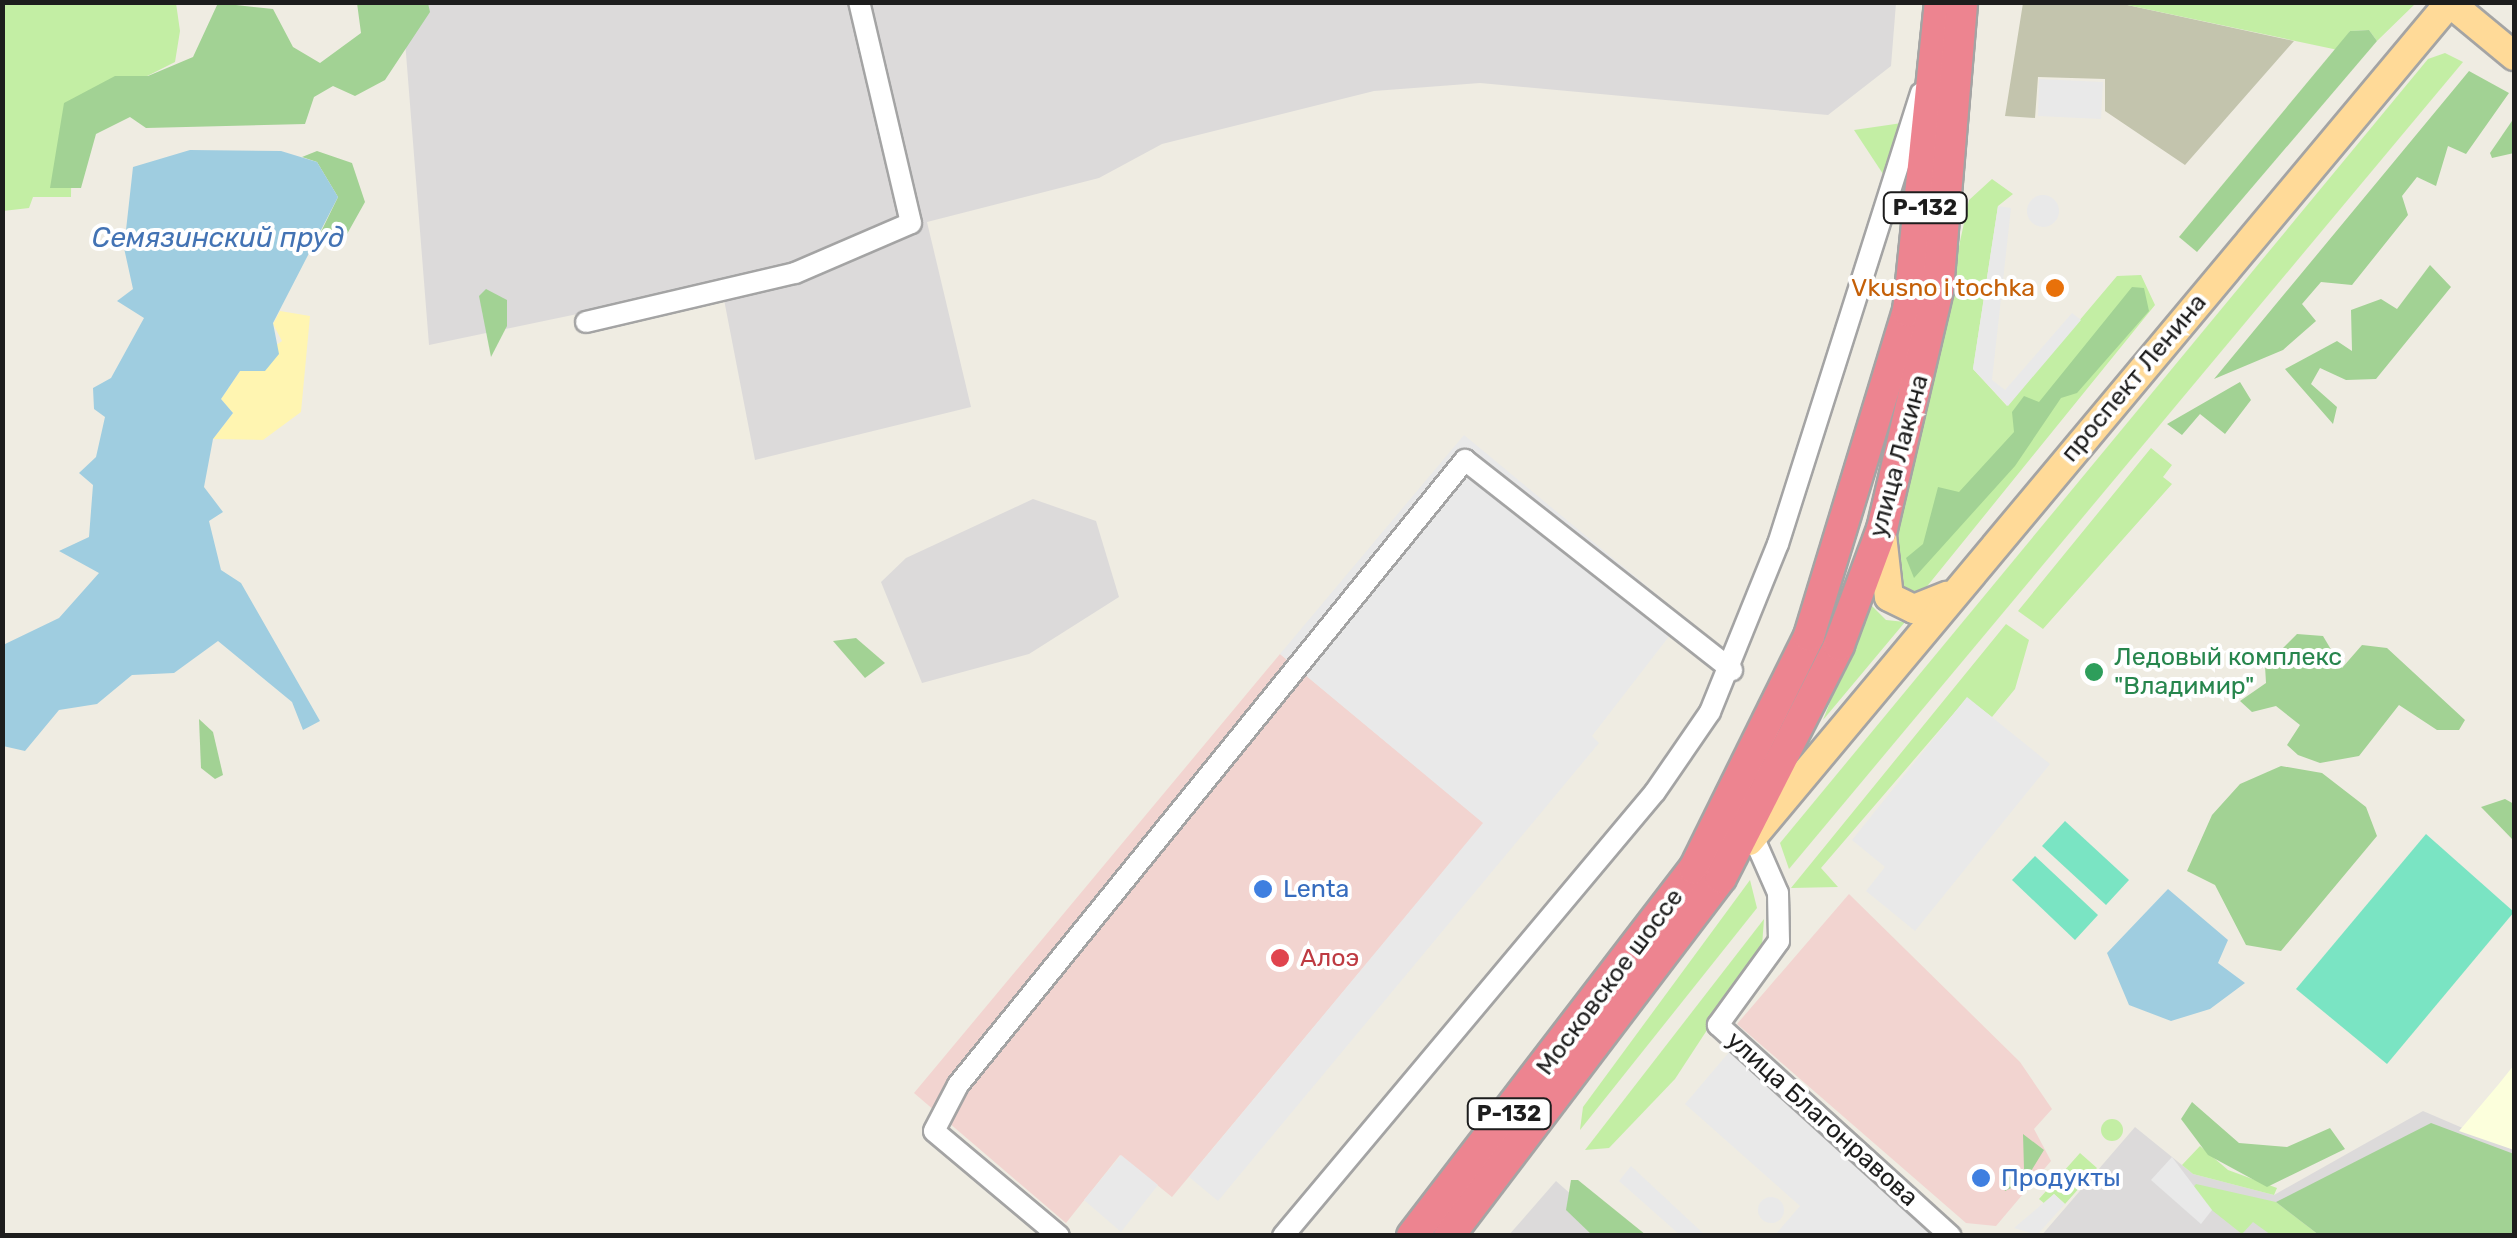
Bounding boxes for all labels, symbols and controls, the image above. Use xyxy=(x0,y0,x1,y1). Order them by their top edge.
road number: Р-132 xyxy=(1882,191,1968,225)
water label: Семязинский пруд xyxy=(92,221,344,255)
place label: Vkusno i tochka xyxy=(1851,273,2035,303)
marker: Vkusno i tochka xyxy=(2044,277,2066,299)
street label: проспект Ленина xyxy=(2055,288,2213,468)
street label: улица Лакина xyxy=(1863,371,1935,541)
place label: Ледовый комплекс "Владимир" xyxy=(2114,643,2342,702)
marker: Ледовый комплекс "Владимир" xyxy=(2083,661,2105,683)
place label: Lenta xyxy=(1283,874,1349,904)
marker: Lenta xyxy=(1252,878,1274,900)
street label: Московское шоссе xyxy=(1530,883,1690,1081)
place label: Алоэ xyxy=(1300,943,1359,973)
marker: Алоэ xyxy=(1269,947,1291,969)
street label: улица Благонравова xyxy=(1720,1025,1924,1213)
road number: Р-132 xyxy=(1466,1097,1552,1131)
place label: Продукты xyxy=(2001,1163,2121,1193)
marker: Продукты xyxy=(1970,1167,1992,1189)

